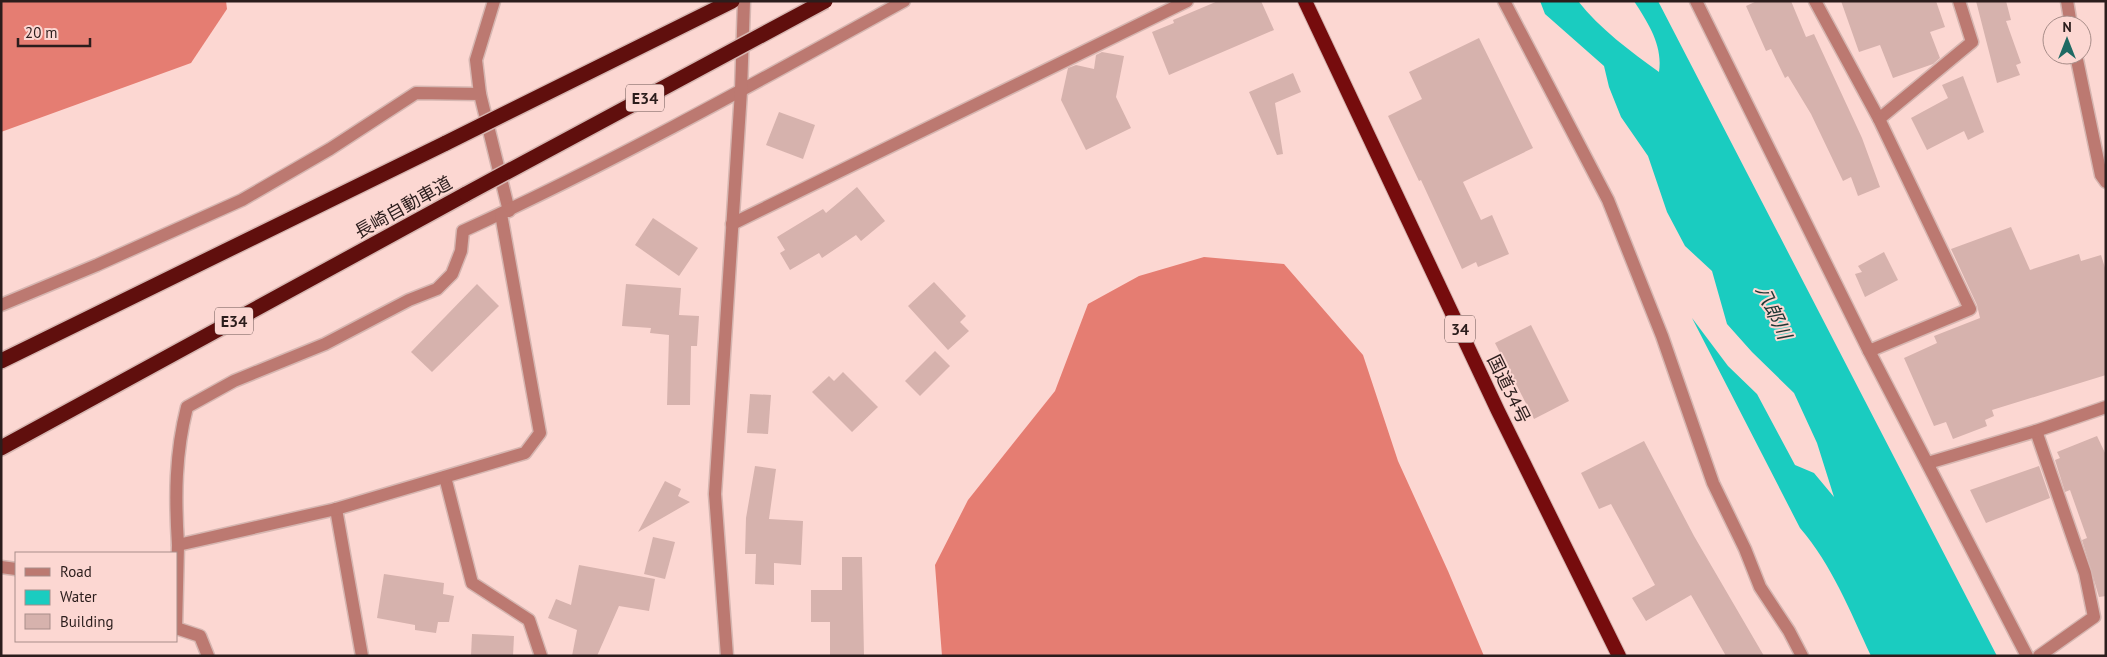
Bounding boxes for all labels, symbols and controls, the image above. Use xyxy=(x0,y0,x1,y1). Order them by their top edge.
scale bar xyxy=(18,15,90,47)
north arrow xyxy=(2042,15,2092,65)
text: N xyxy=(2062,18,2072,36)
text: 20 m xyxy=(25,23,58,42)
road number: E34 xyxy=(626,85,664,112)
street label: 長崎自動車道 xyxy=(350,171,456,243)
water label: 八郎川 xyxy=(1751,281,1798,345)
road number: E34 xyxy=(215,308,253,334)
road number: 34 xyxy=(1445,316,1475,342)
street label: 国道34号 xyxy=(1483,351,1535,427)
legend xyxy=(15,552,178,642)
text: Road xyxy=(60,562,92,581)
text: Water xyxy=(60,587,97,606)
text: Building xyxy=(60,612,114,631)

